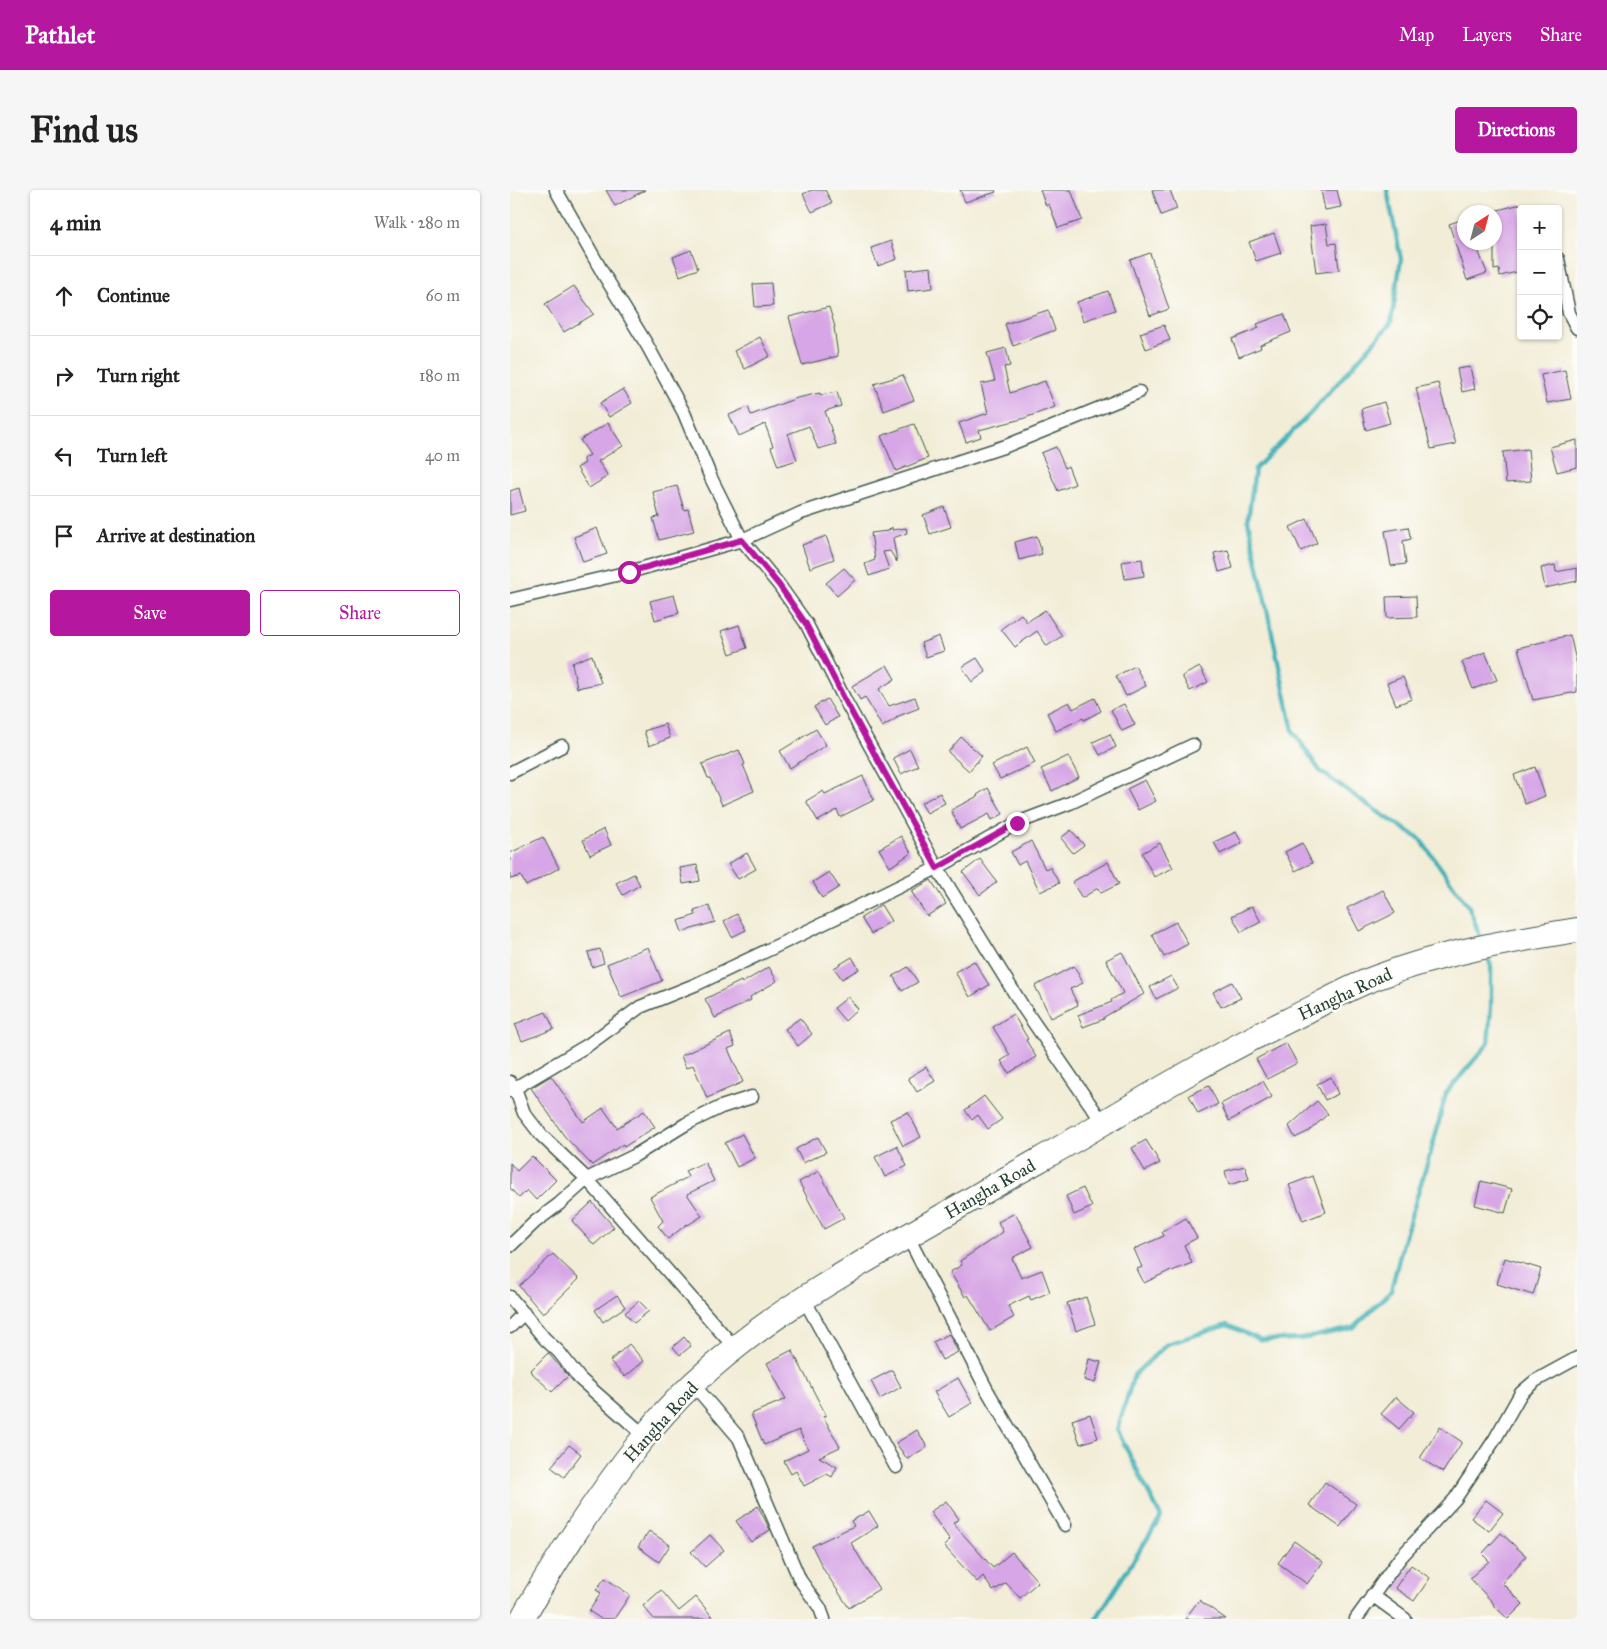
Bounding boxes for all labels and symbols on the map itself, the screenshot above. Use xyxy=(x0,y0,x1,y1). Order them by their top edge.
north arrow xyxy=(1457,205,1502,250)
route start xyxy=(618,561,641,584)
route end xyxy=(1006,812,1029,835)
street label: Hangha Road xyxy=(1295,963,1396,1026)
street label: Hangha Road xyxy=(941,1154,1040,1225)
street label: Hangha Road xyxy=(619,1377,704,1468)

